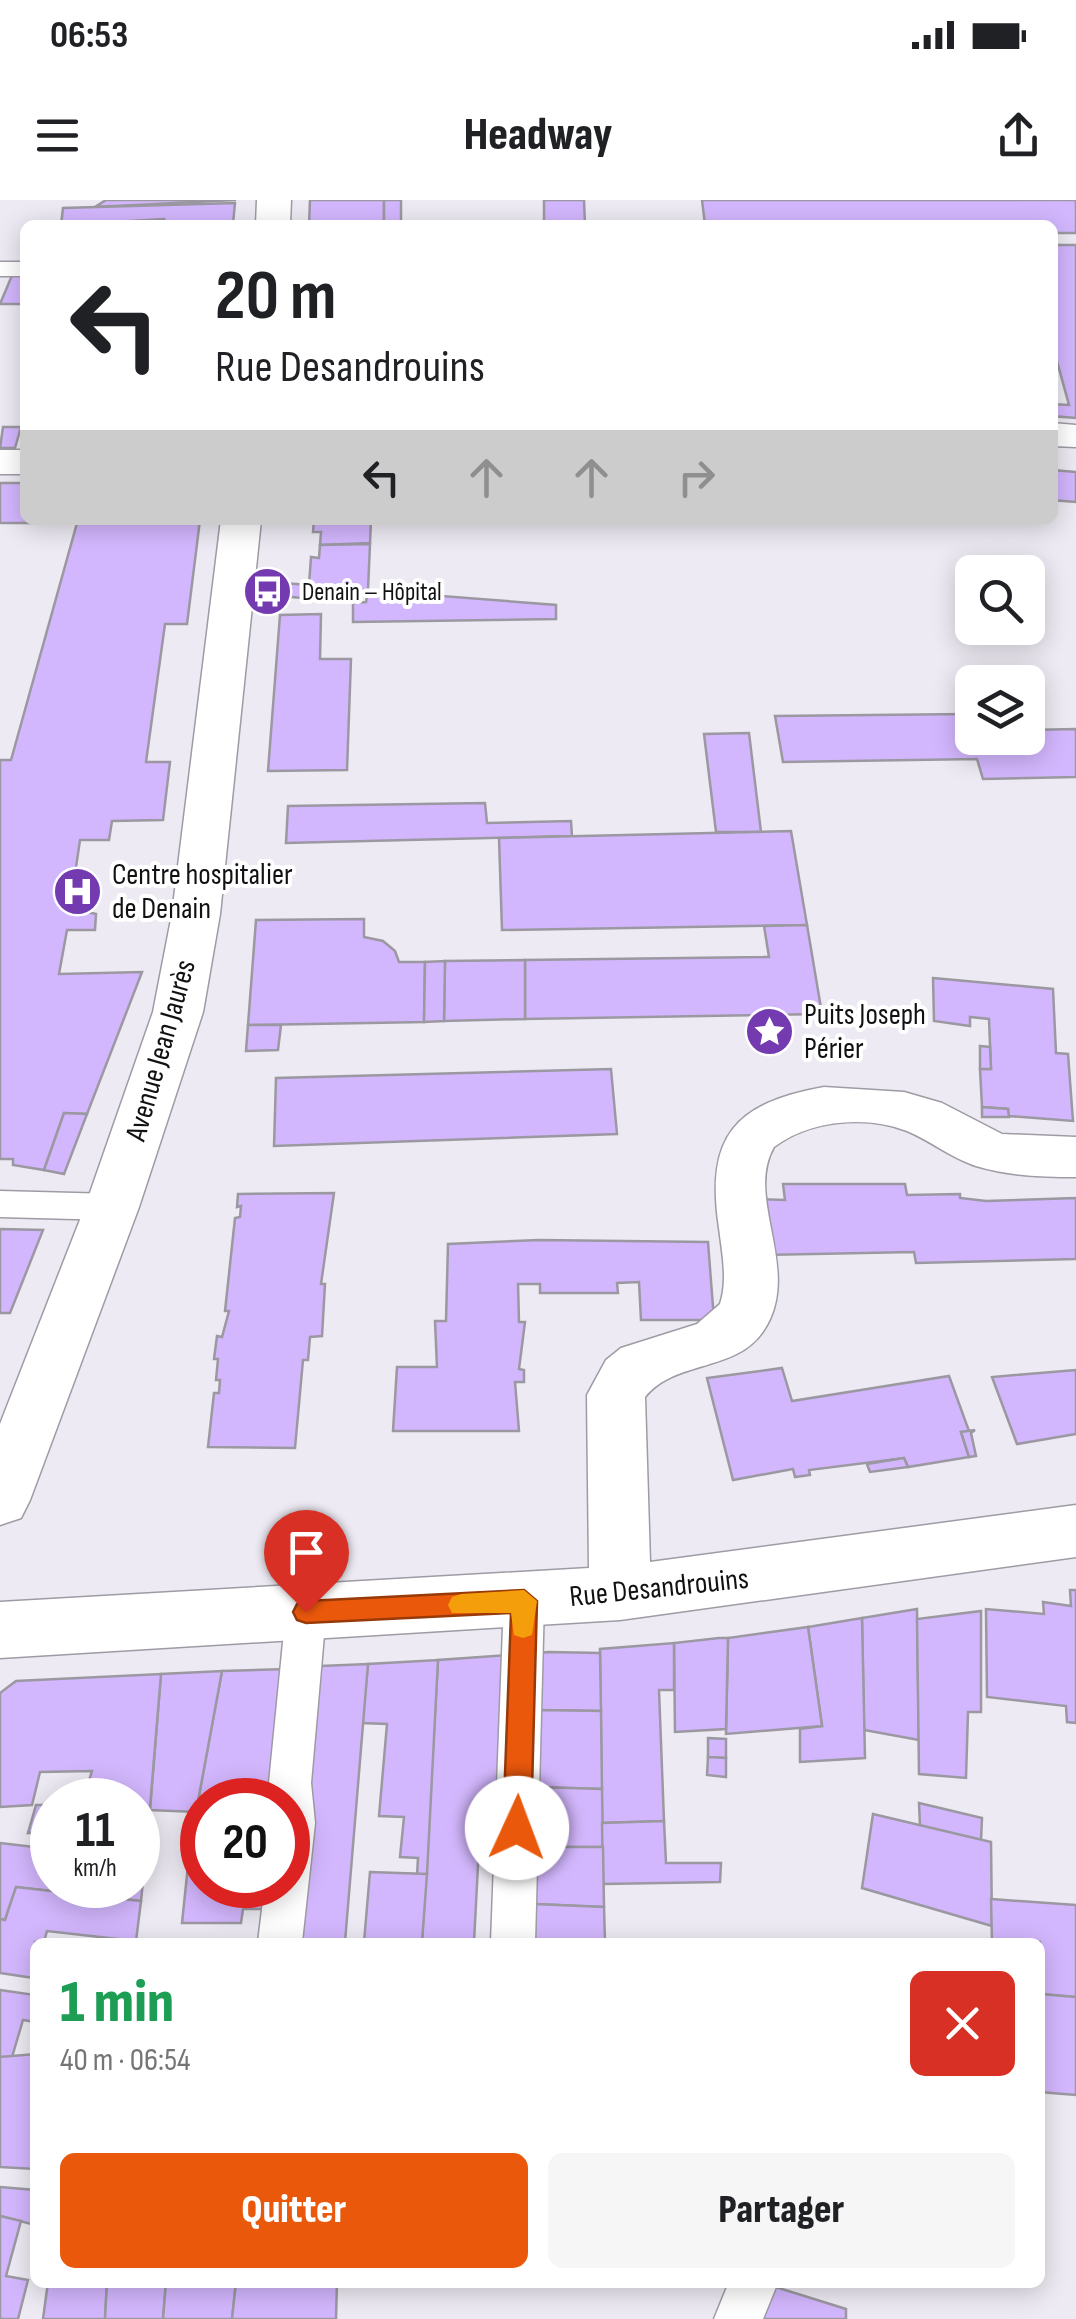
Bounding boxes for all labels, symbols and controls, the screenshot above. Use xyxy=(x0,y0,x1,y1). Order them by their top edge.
text: 06:53 xyxy=(50,13,128,58)
icon: menu xyxy=(30,108,85,163)
text: Headway xyxy=(464,108,612,163)
icon: share xyxy=(991,108,1046,163)
text: 20 m xyxy=(215,255,336,339)
icon: left xyxy=(50,260,180,390)
text: Rue Desandrouins xyxy=(215,340,485,395)
icon: left xyxy=(354,450,409,505)
icon: ahead xyxy=(459,450,514,505)
icon: ahead xyxy=(564,450,619,505)
icon: right xyxy=(669,450,724,505)
map controls xyxy=(955,555,1045,755)
button: search xyxy=(955,555,1045,645)
bus stop icon: Denain – Hôpital xyxy=(241,565,293,617)
place label: Denain – Hôpital xyxy=(302,577,442,608)
button: layers xyxy=(955,665,1045,755)
place label: Centre hospitalier de Denain xyxy=(112,857,293,927)
hospital icon: Centre hospitalier de Denain xyxy=(51,865,103,917)
street label: Avenue Jean Jaurès xyxy=(118,956,204,1146)
place label: Puits Joseph Périer xyxy=(804,997,926,1067)
place icon: Puits Joseph Périer xyxy=(743,1005,795,1057)
pin xyxy=(264,1510,349,1613)
icon: arrive xyxy=(279,1525,334,1580)
street label: Rue Desandrouins xyxy=(568,1561,750,1615)
position arrow xyxy=(465,1776,569,1880)
speed limit sign: 20 xyxy=(180,1778,310,1908)
text: 11 xyxy=(75,1801,115,1861)
text: km/h xyxy=(73,1853,117,1884)
text: 1 min xyxy=(60,1967,174,2039)
button: close xyxy=(910,1971,1015,2076)
text: 40 m · 06:54 xyxy=(60,2041,190,2080)
button: Quitter xyxy=(60,2153,528,2268)
button: Partager xyxy=(548,2153,1015,2268)

